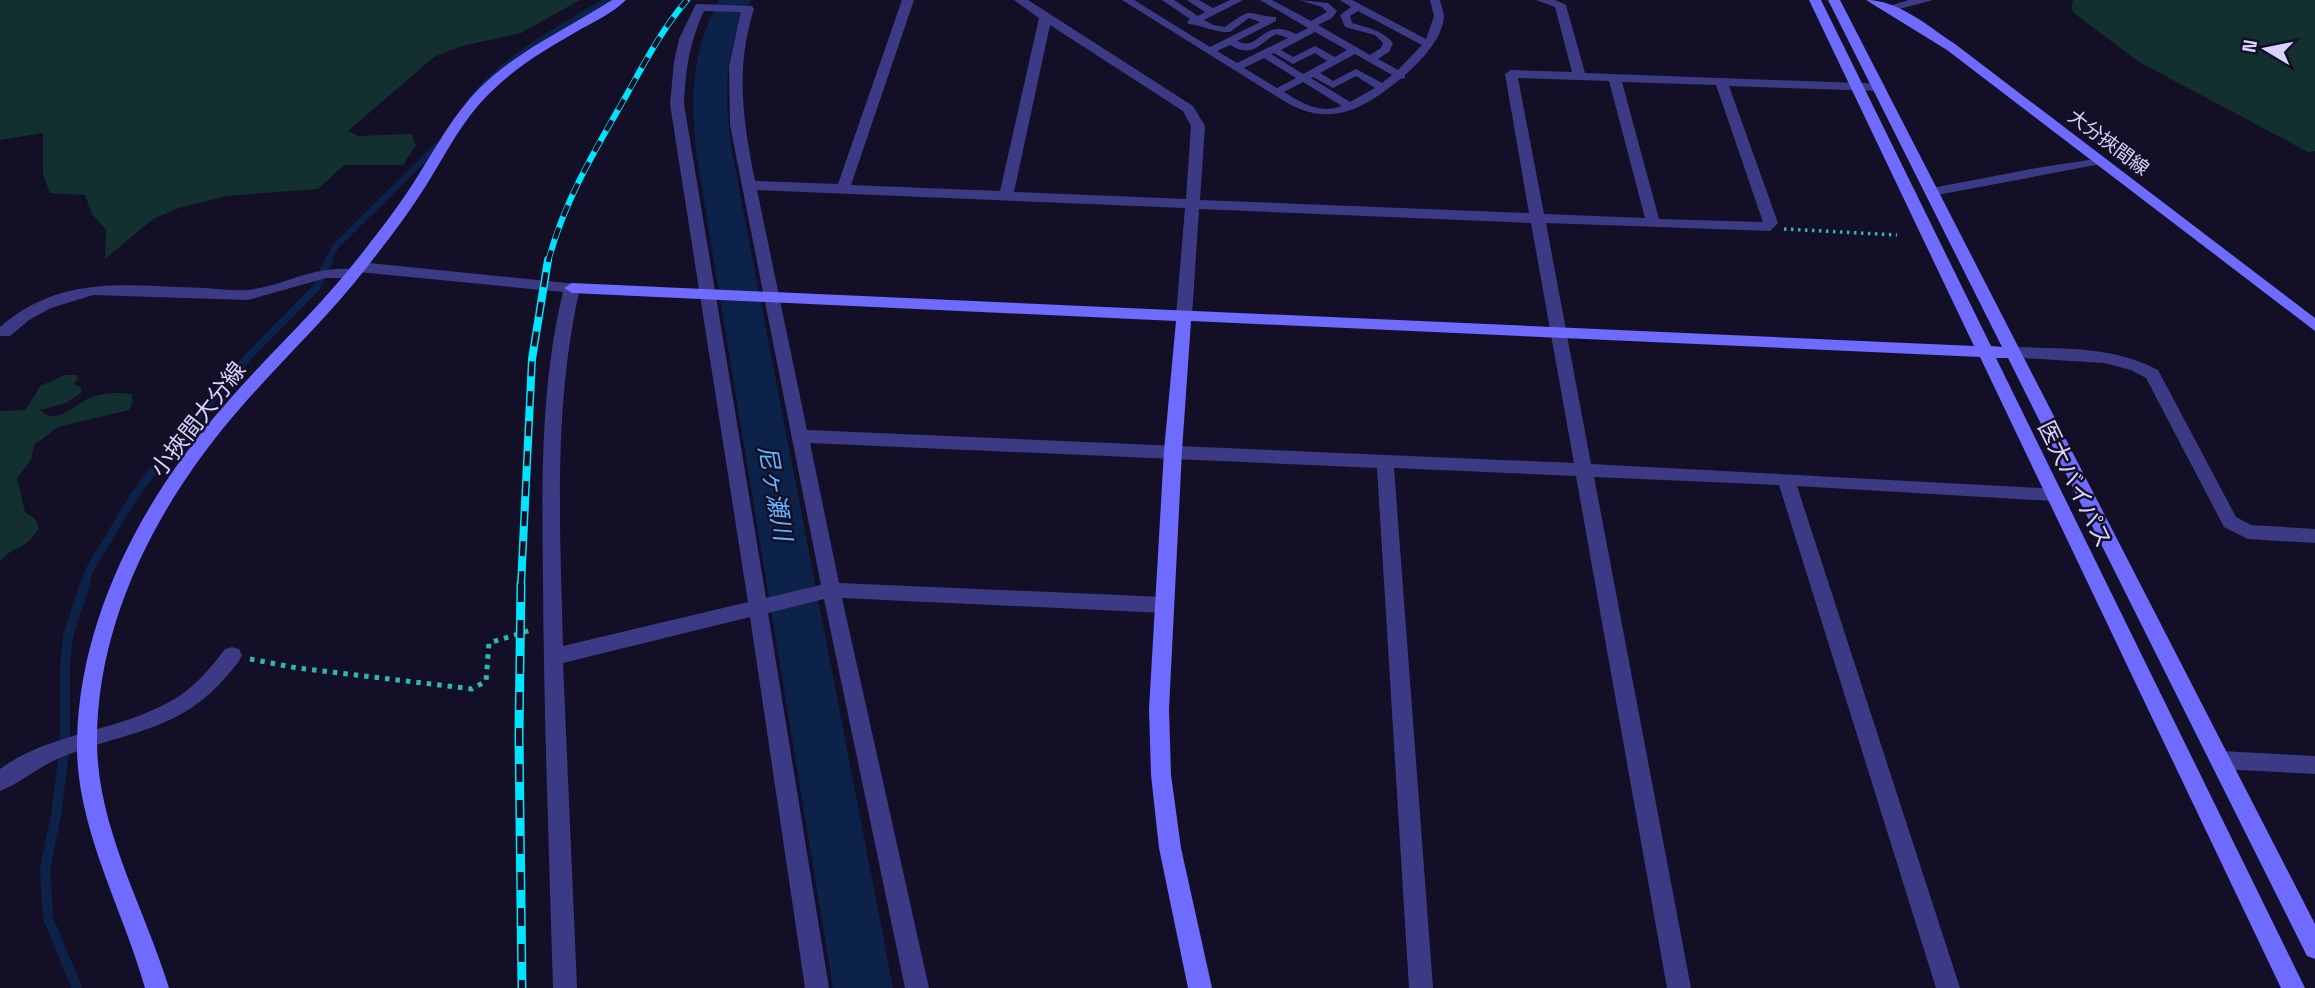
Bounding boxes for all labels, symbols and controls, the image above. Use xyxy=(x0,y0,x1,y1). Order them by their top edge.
north arrow xyxy=(2231,14,2301,84)
text: N xyxy=(2236,38,2263,55)
street label: 大分挾間線 xyxy=(2063,104,2154,181)
street label: 小挾間大分線 xyxy=(144,355,252,483)
street label: 医大バイパス xyxy=(2031,416,2119,552)
water label: 尼ヶ瀬川 xyxy=(752,443,800,546)

